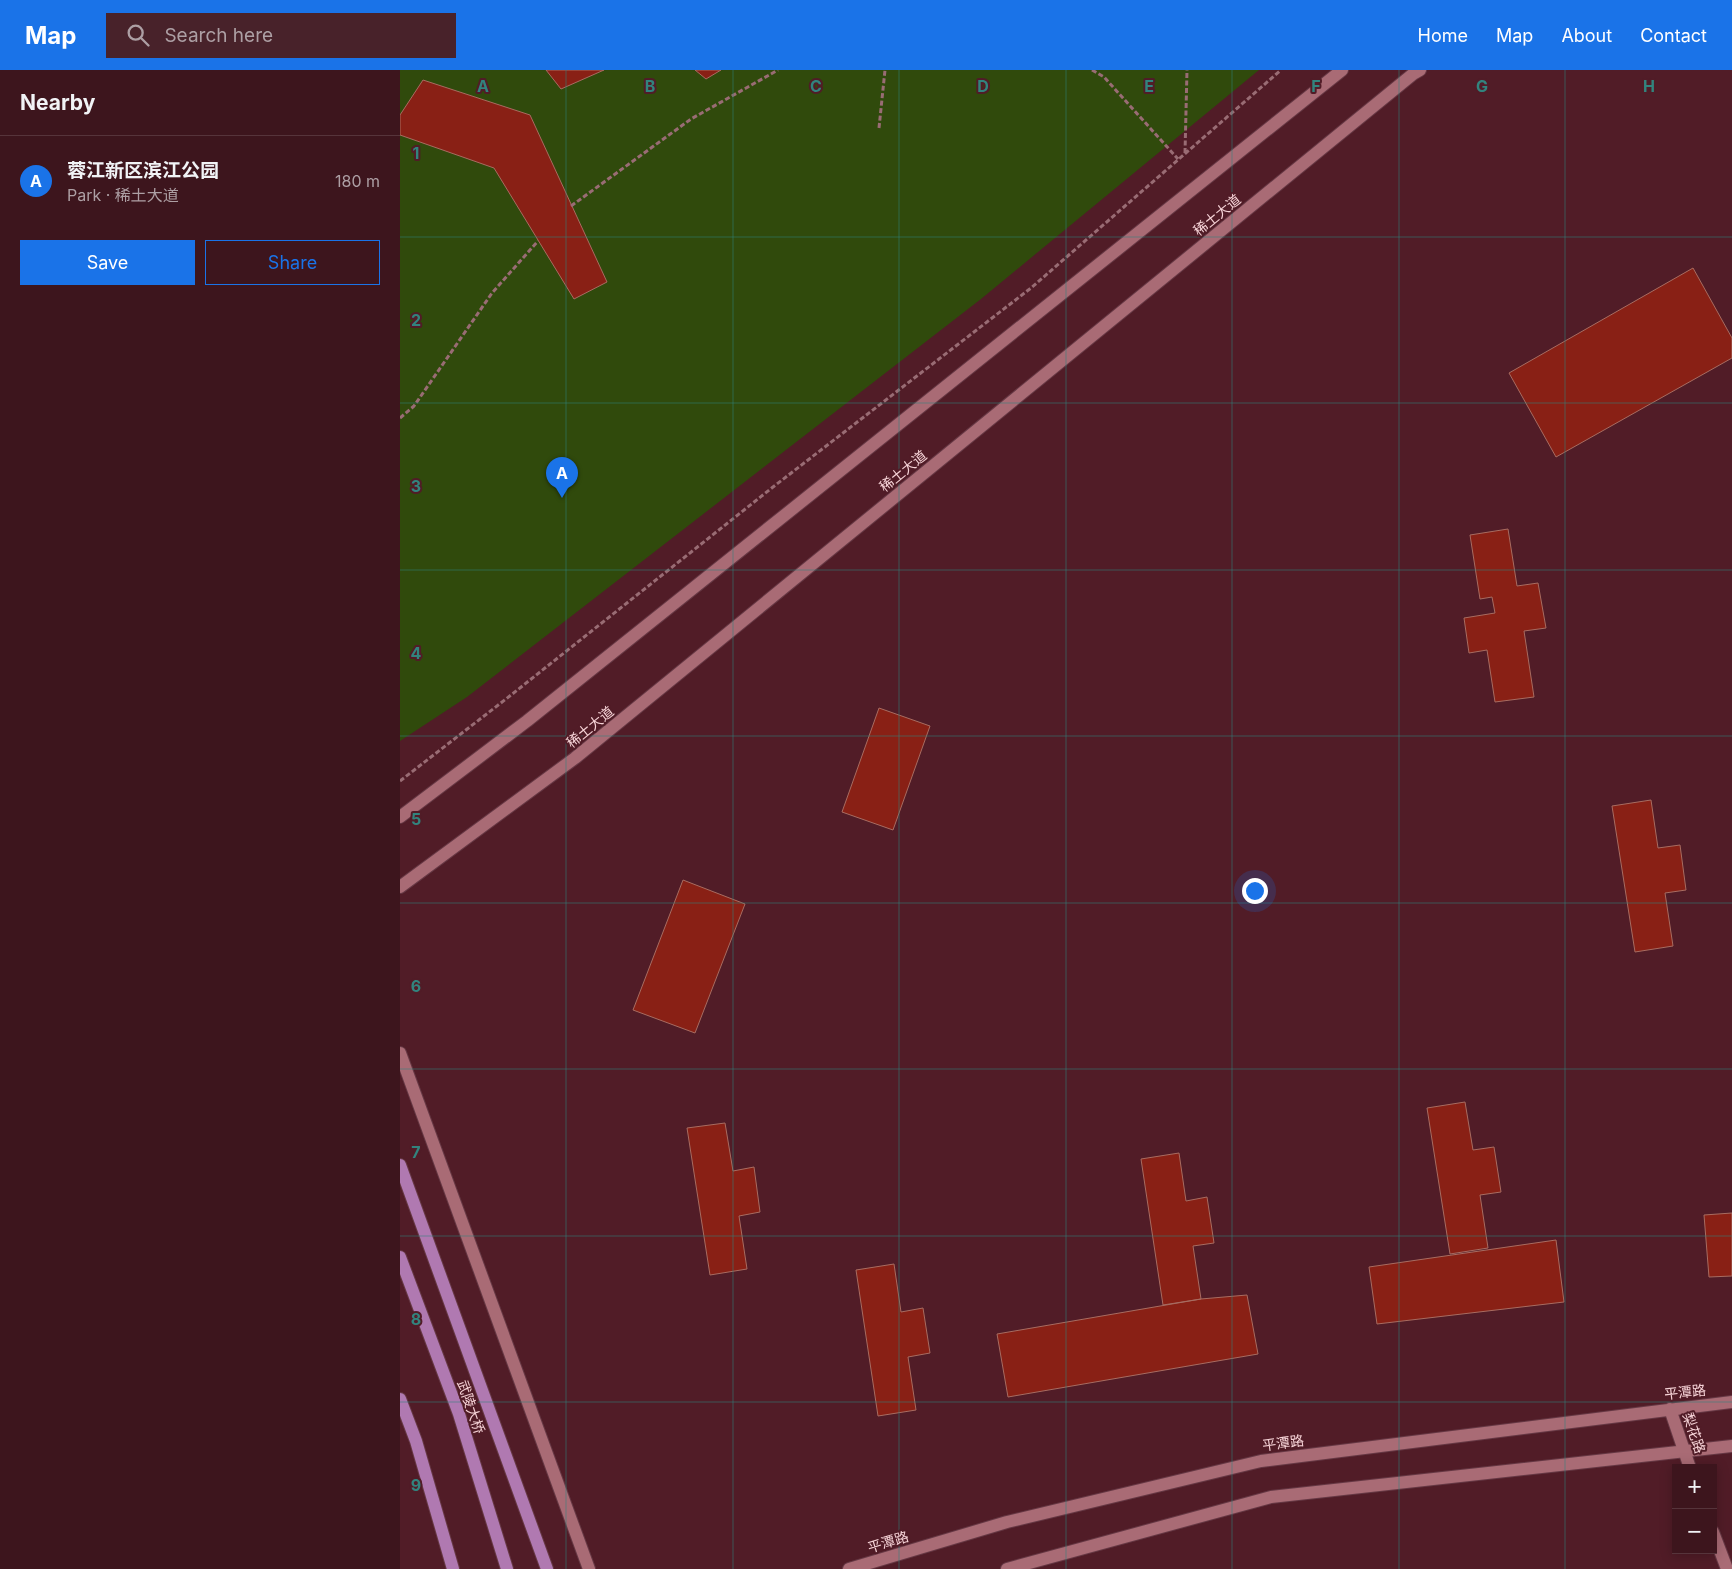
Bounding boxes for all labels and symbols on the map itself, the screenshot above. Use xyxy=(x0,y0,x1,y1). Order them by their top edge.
text: A xyxy=(477,76,489,96)
text: B xyxy=(645,76,655,96)
text: C xyxy=(810,76,822,96)
text: D xyxy=(977,76,989,96)
text: E xyxy=(1144,76,1154,96)
text: F xyxy=(1311,76,1321,96)
text: G xyxy=(1476,76,1488,96)
text: H xyxy=(1643,76,1655,96)
text: 1 xyxy=(413,143,419,163)
street label: 稀土大道 xyxy=(1190,190,1244,239)
text: 2 xyxy=(411,310,421,330)
street label: 稀土大道 xyxy=(876,446,930,495)
pin: A xyxy=(546,457,578,498)
text: 3 xyxy=(411,476,421,496)
text: 4 xyxy=(411,643,422,663)
street label: 稀土大道 xyxy=(563,702,617,751)
text: 5 xyxy=(411,809,421,829)
your location xyxy=(1242,878,1268,904)
text: 6 xyxy=(411,976,421,996)
text: 7 xyxy=(411,1142,421,1162)
text: 8 xyxy=(411,1309,421,1329)
street label: 武陵大桥 xyxy=(454,1378,489,1436)
street label: 平潭路 xyxy=(1663,1381,1707,1402)
street label: 梨花路 xyxy=(1680,1410,1709,1455)
street label: 平潭路 xyxy=(1261,1431,1305,1454)
text: 9 xyxy=(411,1475,421,1495)
street label: 平潭路 xyxy=(865,1527,910,1556)

